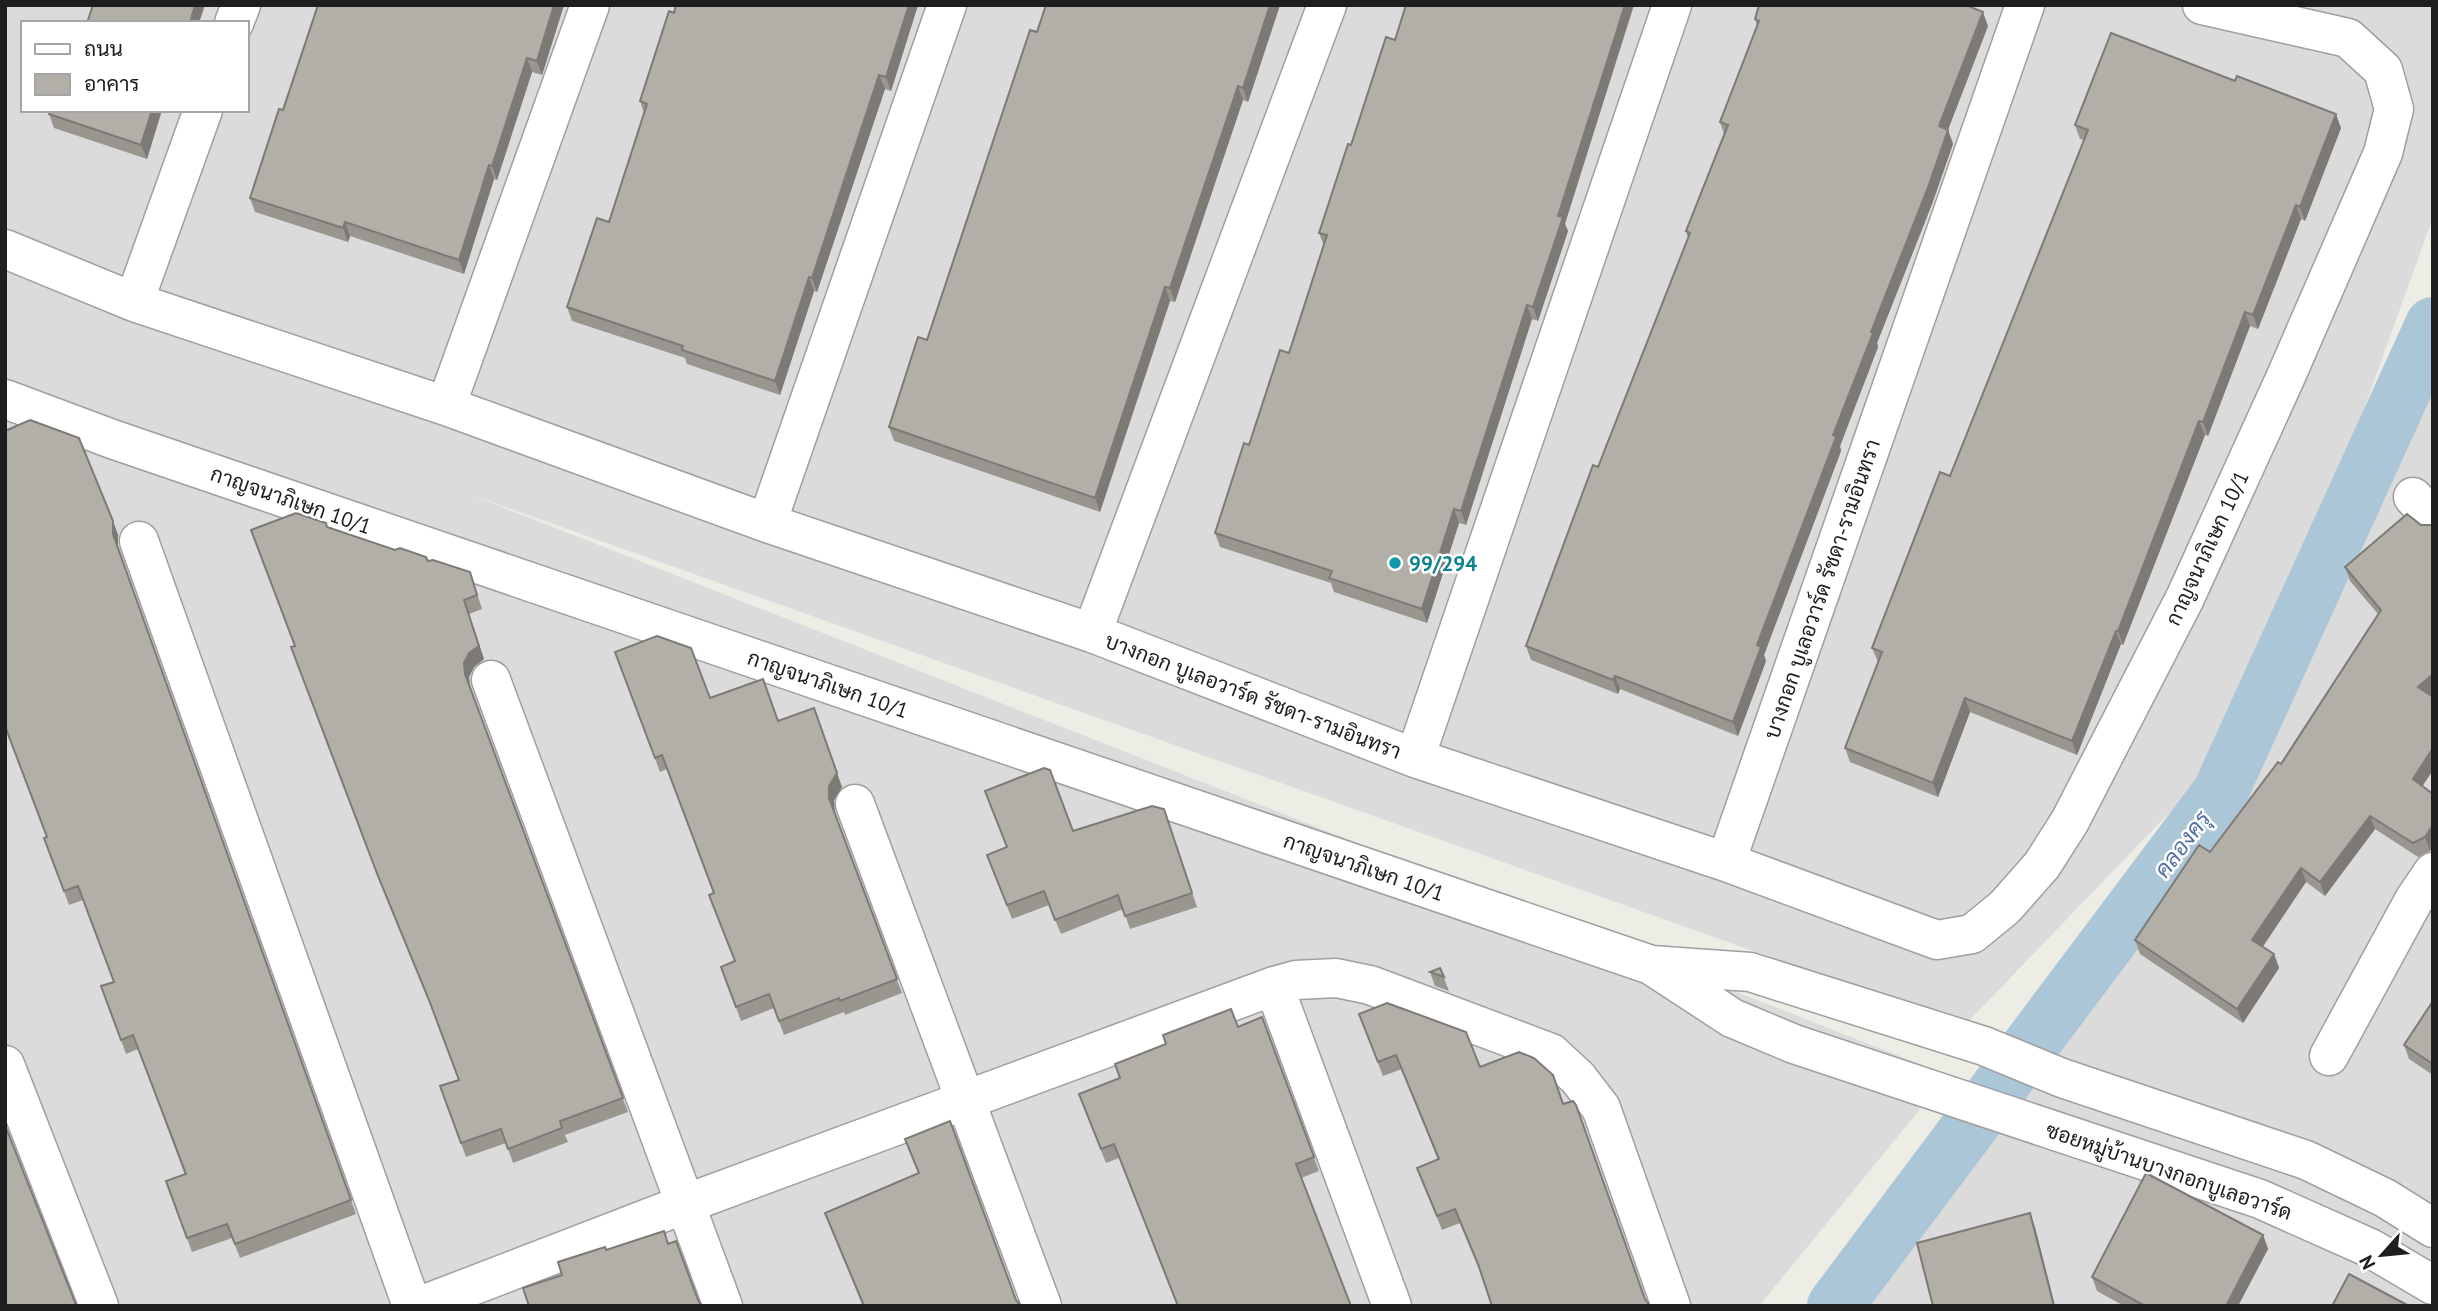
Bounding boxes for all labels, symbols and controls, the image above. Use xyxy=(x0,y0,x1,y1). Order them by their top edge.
legend xyxy=(21,21,248,112)
text: ถนน xyxy=(84,35,123,62)
text: อาคาร xyxy=(84,70,140,97)
street label: บางกอก บูเลอวาร์ด รัชดา-รามอินทรา xyxy=(1758,436,1888,743)
street label: กาญจนาภิเษก 10/1 xyxy=(207,460,375,540)
street label: กาญจนาภิเษก 10/1 xyxy=(2159,466,2255,630)
place label: 99/294 xyxy=(1409,550,1477,577)
marker: 99/294 xyxy=(1387,555,1403,571)
street label: บางกอก บูเลอวาร์ด รัชดา-รามอินทรา xyxy=(1100,627,1405,767)
street label: กาญจนาภิเษก 10/1 xyxy=(744,644,912,724)
water label: คลองครุ xyxy=(2148,804,2219,884)
street label: กาญจนาภิเษก 10/1 xyxy=(1280,827,1448,907)
street label: ซอยหมู่บ้านบางกอกบูเลอวาร์ด xyxy=(2042,1116,2296,1228)
north arrow xyxy=(2347,1220,2417,1290)
text: N xyxy=(2353,1252,2380,1274)

